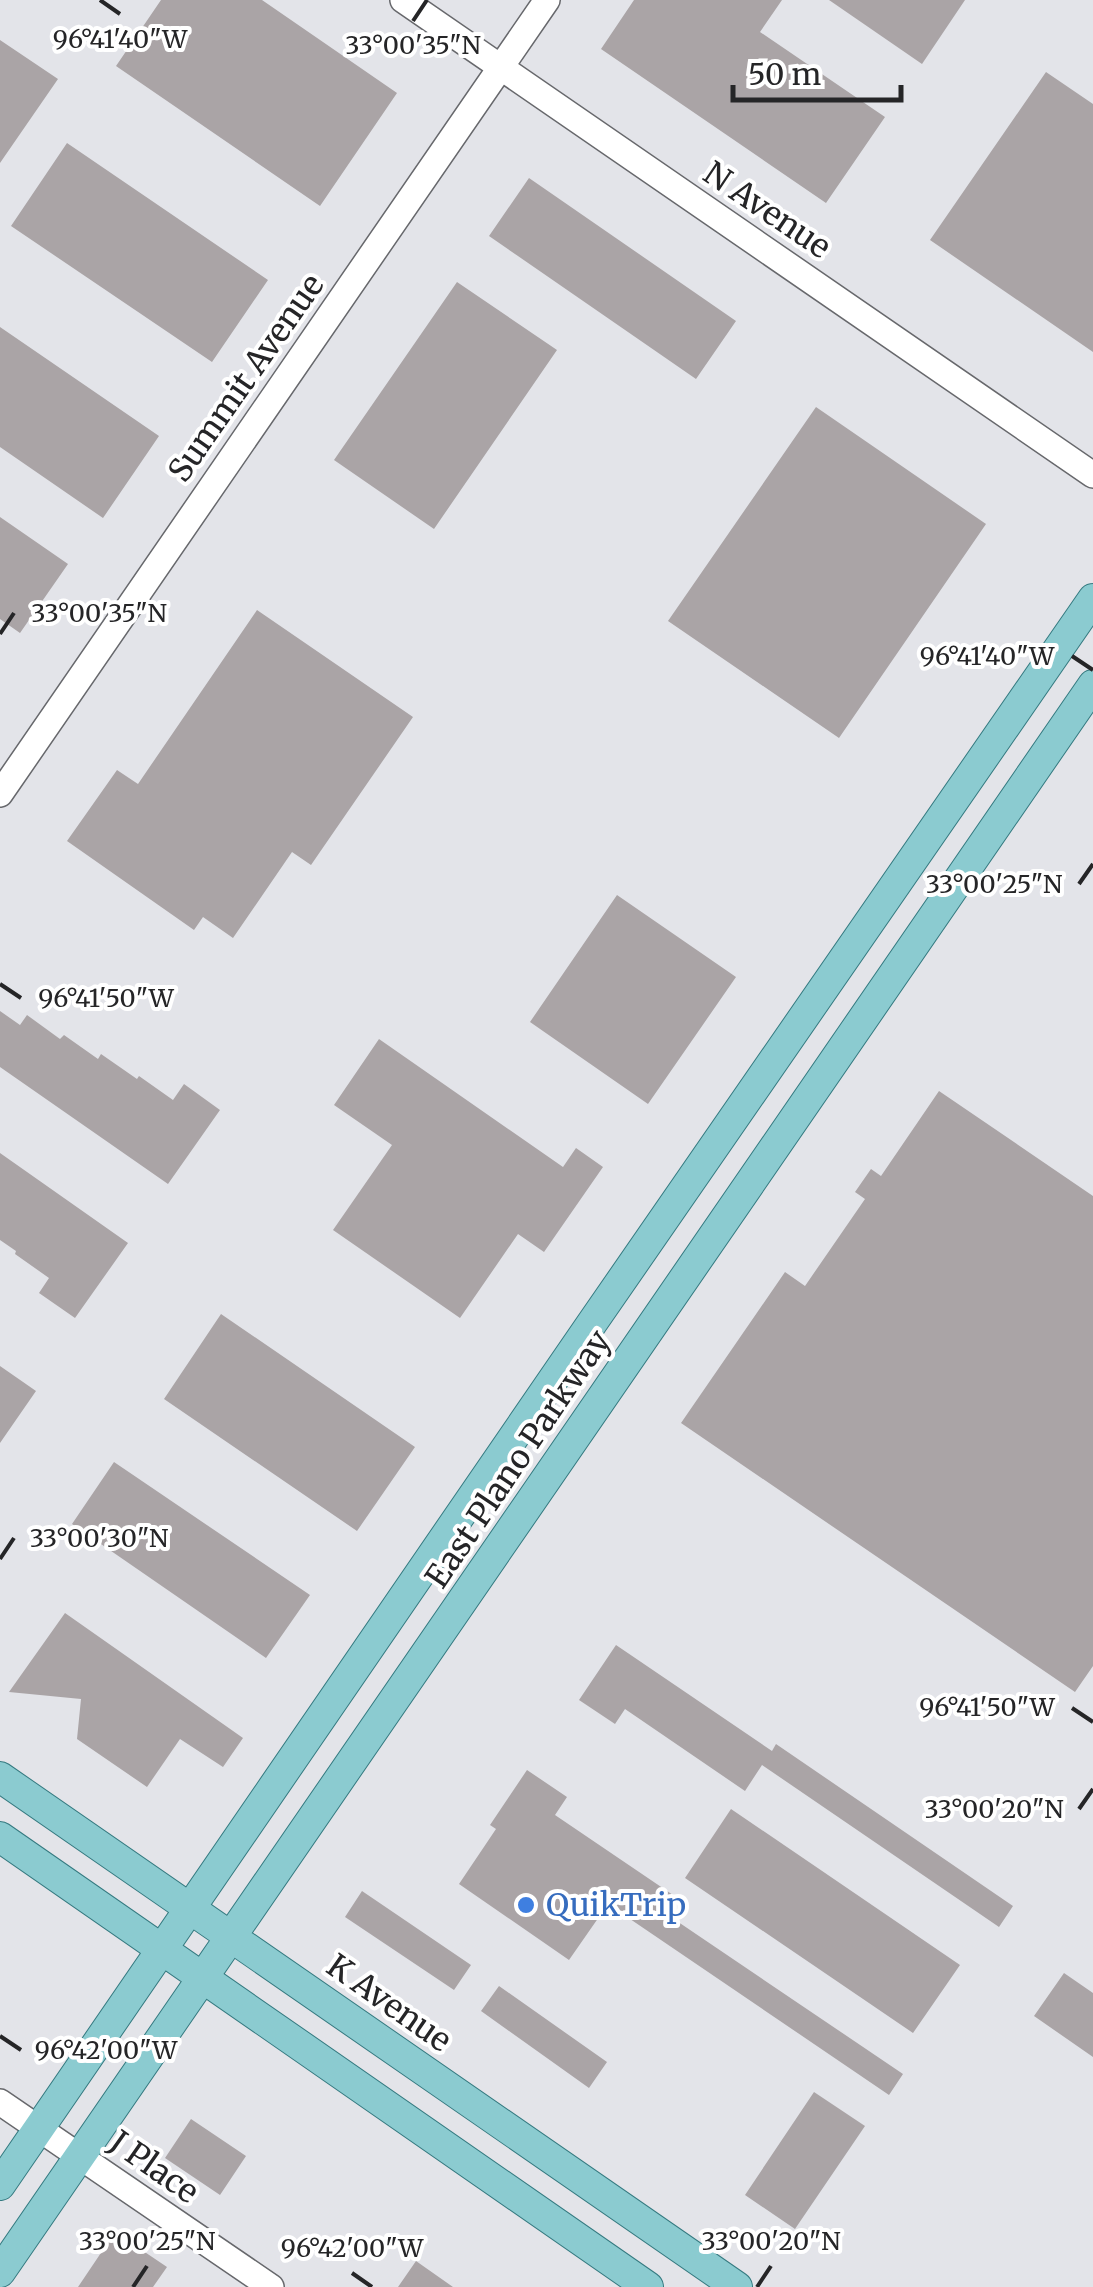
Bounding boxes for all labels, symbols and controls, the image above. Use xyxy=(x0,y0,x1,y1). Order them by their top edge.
text: 96°41'40"W xyxy=(53,23,188,55)
text: 33°00'35"N xyxy=(345,29,481,61)
scale bar xyxy=(733,40,900,102)
text: 50 m xyxy=(748,55,821,93)
street label: N Avenue xyxy=(696,153,838,267)
street label: Summit Avenue xyxy=(160,266,332,490)
text: 33°00'35"N xyxy=(31,597,167,629)
text: 96°41'40"W xyxy=(920,640,1055,672)
text: 33°00'25"N xyxy=(926,868,1062,900)
text: 96°41'50"W xyxy=(38,982,175,1014)
street label: East Plano Parkway xyxy=(417,1322,619,1596)
text: 33°00'30"N xyxy=(30,1522,168,1554)
text: 96°41'50"W xyxy=(919,1691,1056,1723)
text: 33°00'20"N xyxy=(925,1793,1063,1825)
place label: QuikTrip xyxy=(546,1885,686,1925)
marker: QuikTrip xyxy=(515,1894,537,1916)
street label: K Avenue xyxy=(319,1946,459,2060)
text: 96°42'00"W xyxy=(35,2034,178,2066)
street label: J Place xyxy=(101,2122,206,2212)
text: 33°00'25"N xyxy=(79,2225,215,2257)
text: 33°00'20"N xyxy=(702,2225,840,2257)
text: 96°42'00"W xyxy=(281,2232,424,2264)

